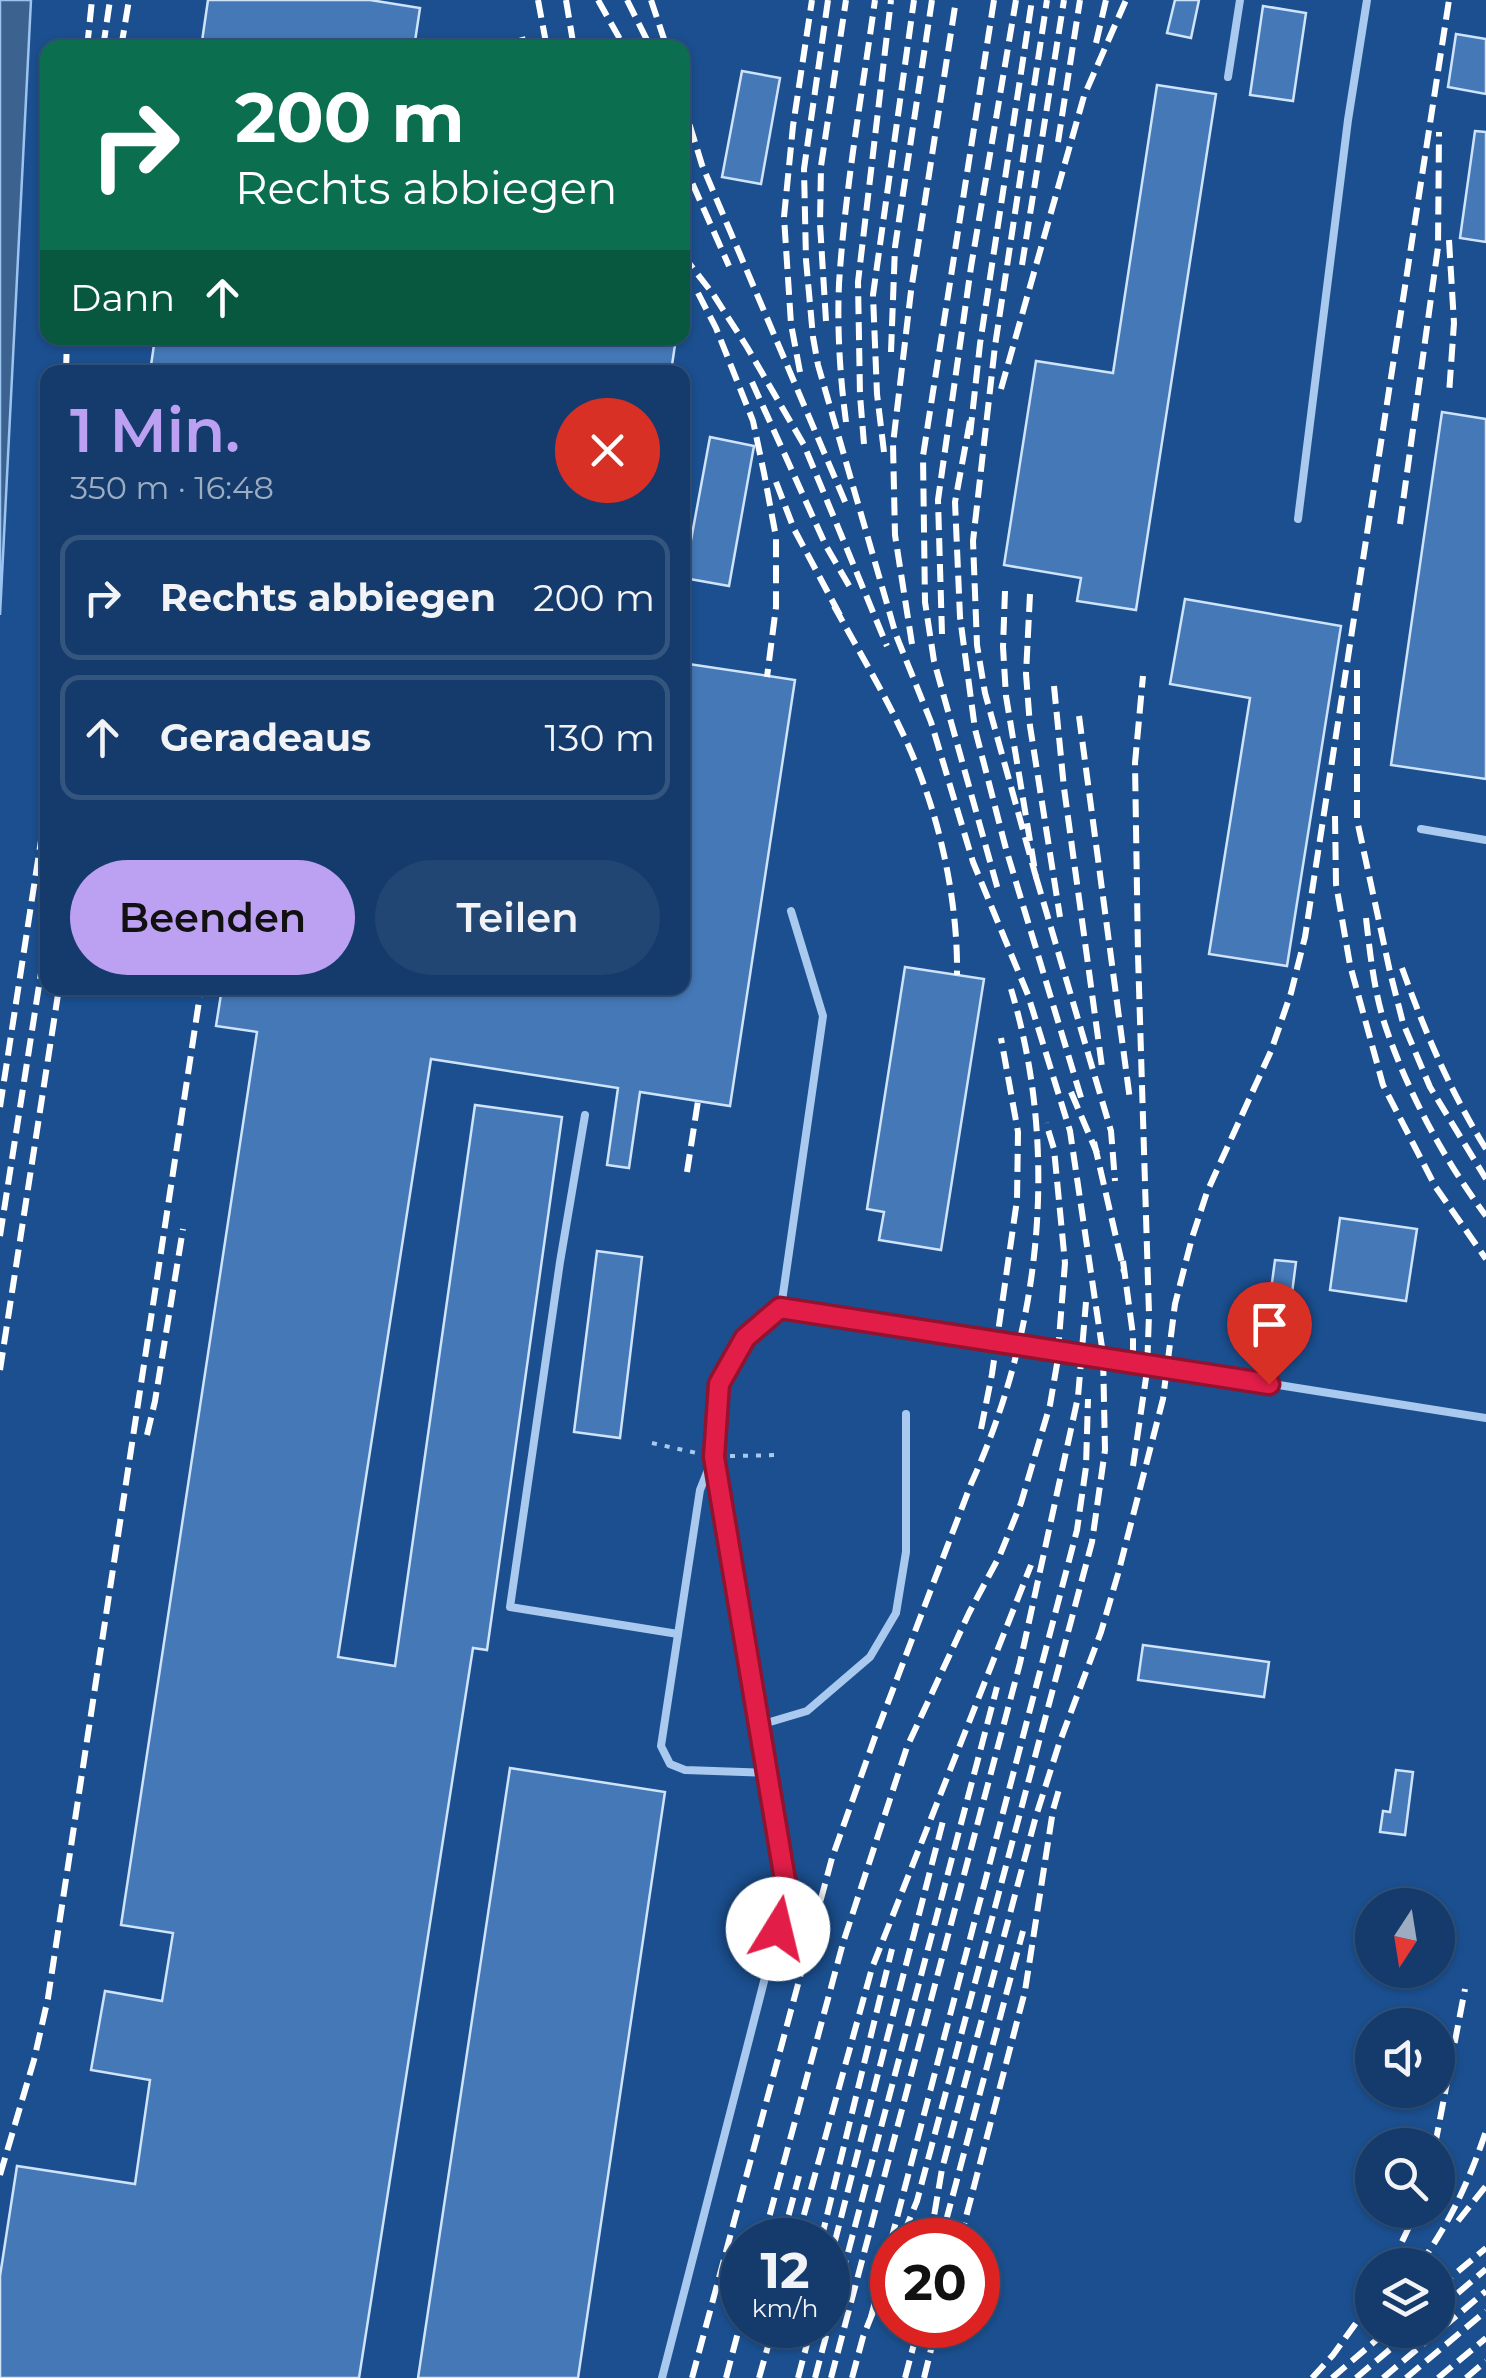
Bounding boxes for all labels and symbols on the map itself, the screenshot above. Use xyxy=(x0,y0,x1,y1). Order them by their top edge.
pin xyxy=(1227,1282,1312,1385)
position arrow xyxy=(726,1877,830,1981)
north arrow xyxy=(1355,1888,1455,1988)
speed limit sign: 20 xyxy=(870,2218,1000,2348)

